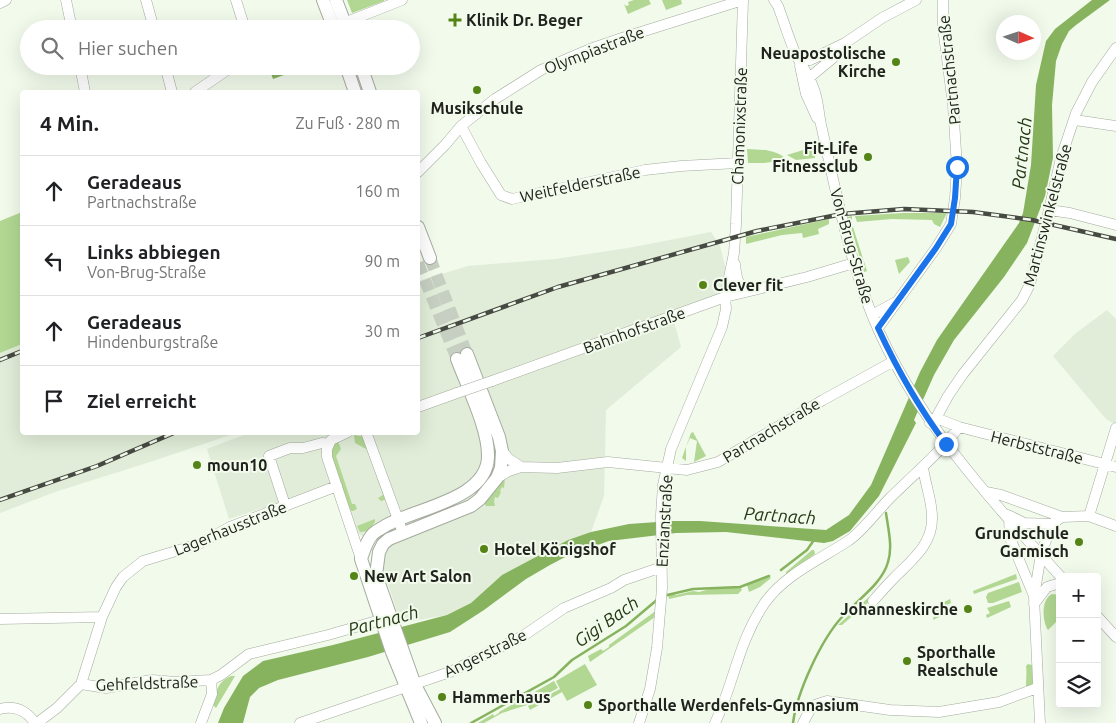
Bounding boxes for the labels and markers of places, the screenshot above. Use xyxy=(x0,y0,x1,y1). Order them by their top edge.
place label: Klinik Dr. Beger xyxy=(466,11,583,29)
marker: Klinik Dr. Beger xyxy=(448,13,462,27)
place label: Neuapostolische Kirche xyxy=(760,44,886,80)
marker: Neuapostolische Kirche xyxy=(890,56,902,68)
marker: Musikschule xyxy=(471,84,483,96)
place label: Musikschule xyxy=(431,99,523,117)
place label: Fit-Life Fitnessclub xyxy=(772,139,858,175)
marker: Fit-Life Fitnessclub xyxy=(862,151,874,163)
place label: Clever fit xyxy=(713,276,783,294)
marker: Clever fit xyxy=(697,279,709,291)
place label: moun10 xyxy=(207,456,267,474)
marker: moun10 xyxy=(191,459,203,471)
place label: Grundschule Garmisch xyxy=(975,524,1069,560)
marker: Grundschule Garmisch xyxy=(1073,536,1085,548)
place label: Hotel Königshof xyxy=(494,540,616,558)
marker: Hotel Königshof xyxy=(478,543,490,555)
place label: New Art Salon xyxy=(364,567,472,585)
marker: New Art Salon xyxy=(348,570,360,582)
place label: Johanneskirche xyxy=(840,600,958,618)
marker: Johanneskirche xyxy=(962,603,974,615)
place label: Sporthalle Realschule xyxy=(917,643,998,679)
marker: Sporthalle Realschule xyxy=(901,655,913,667)
place label: Hammerhaus xyxy=(452,688,551,706)
marker: Hammerhaus xyxy=(436,691,448,703)
place label: Sporthalle Werdenfels-Gymnasium xyxy=(598,696,859,714)
marker: Sporthalle Werdenfels-Gymnasium xyxy=(582,699,594,711)

